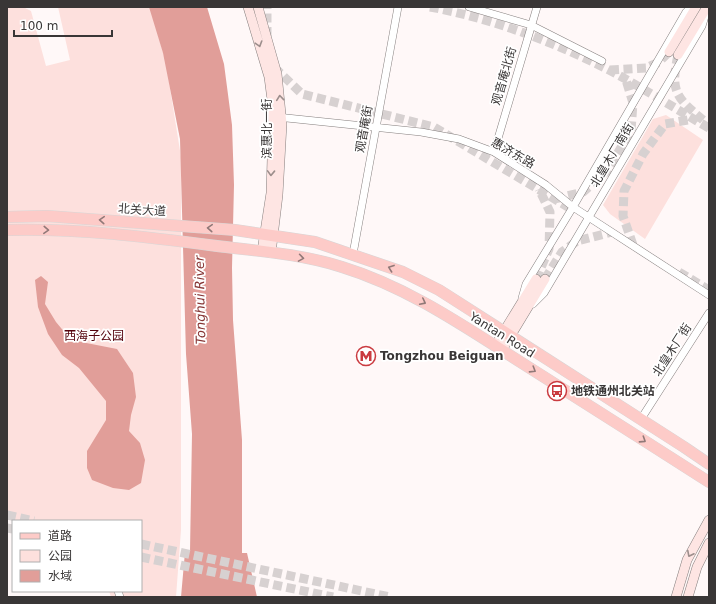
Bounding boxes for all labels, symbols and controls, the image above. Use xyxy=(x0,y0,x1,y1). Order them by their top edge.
scale bar xyxy=(14,12,112,38)
text: 100 m xyxy=(20,19,58,33)
one-way arrow xyxy=(254,41,263,48)
street label: 观音庵北街 xyxy=(489,45,519,107)
one-way arrow xyxy=(276,95,285,101)
street label: 滨惠北一街 xyxy=(260,99,274,159)
street label: 观音庵街 xyxy=(353,104,375,154)
street label: 北皇木厂南街 xyxy=(587,121,637,189)
street label: 惠济东路 xyxy=(489,135,537,171)
one-way arrow xyxy=(267,170,276,176)
street label: 北关大道 xyxy=(118,201,166,219)
one-way arrow xyxy=(99,216,105,225)
one-way arrow xyxy=(207,223,213,232)
one-way arrow xyxy=(43,225,49,234)
one-way arrow xyxy=(298,253,304,261)
water label: Tonghui River xyxy=(192,254,208,344)
one-way arrow xyxy=(388,264,395,273)
one-way arrow xyxy=(418,297,426,304)
street label: Yantan Road xyxy=(466,309,537,361)
street label: 北皇木厂街 xyxy=(650,321,694,379)
park label: 西海子公园 xyxy=(64,329,124,343)
metro station icon: Tongzhou Beiguan xyxy=(355,345,377,367)
place label: Tongzhou Beiguan xyxy=(380,349,504,363)
one-way arrow xyxy=(529,365,536,372)
bus stop icon: 地铁通州北关站 xyxy=(546,380,568,402)
place label: 地铁通州北关站 xyxy=(571,384,655,398)
one-way arrow xyxy=(639,435,646,442)
legend xyxy=(12,520,142,592)
text: 道路 xyxy=(48,529,72,543)
text: 公园 xyxy=(48,549,72,563)
one-way arrow xyxy=(688,550,695,557)
text: 水域 xyxy=(48,569,72,583)

